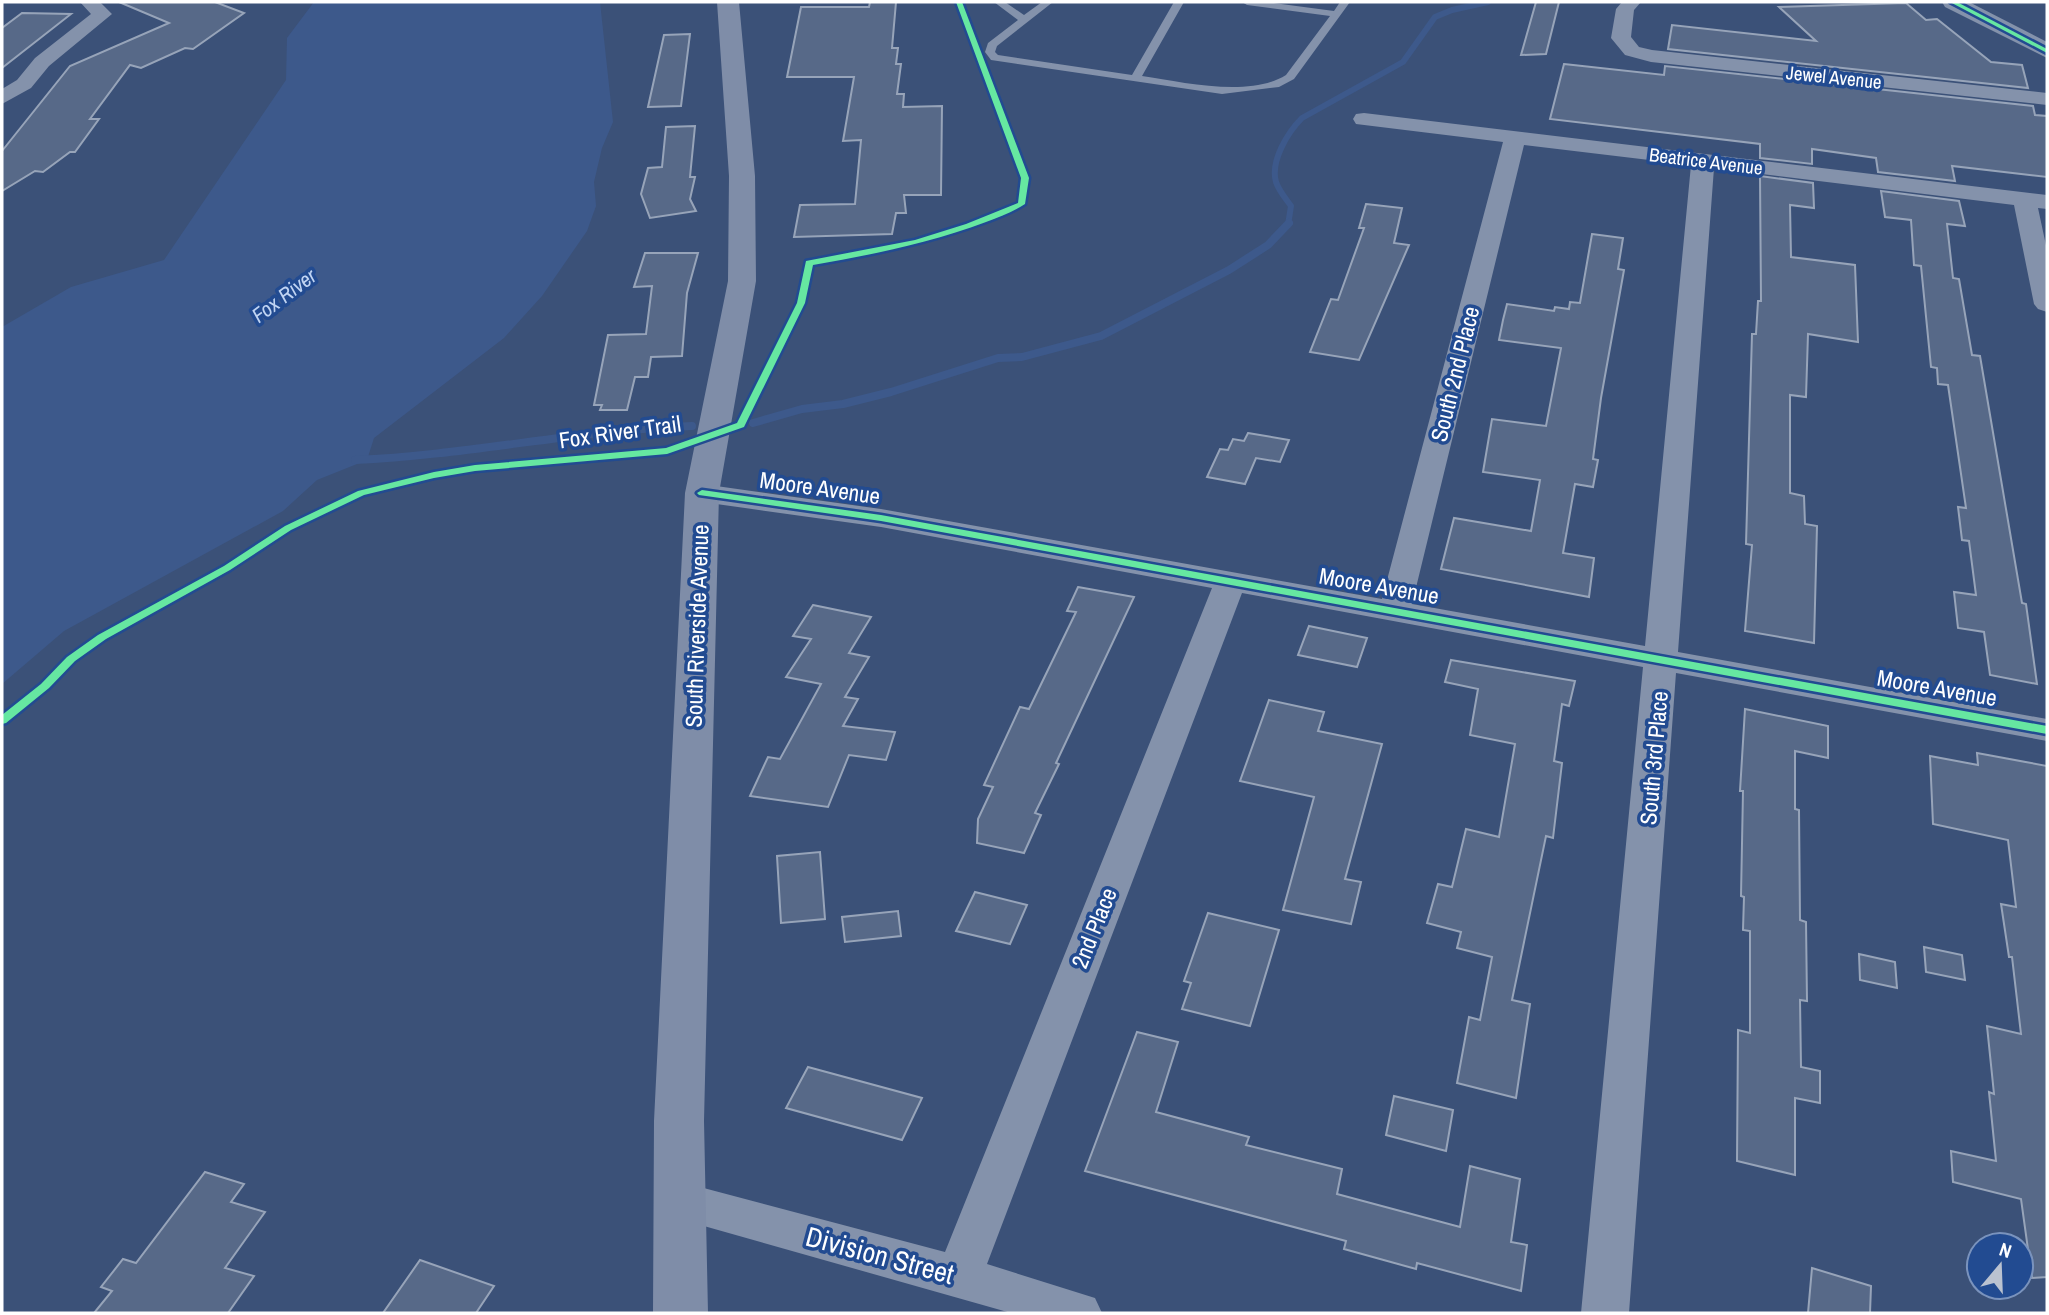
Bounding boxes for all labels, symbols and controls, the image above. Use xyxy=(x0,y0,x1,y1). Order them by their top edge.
street label: Jewel Avenue xyxy=(1785,59,1883,95)
street label: Beatrice Avenue xyxy=(1648,141,1764,181)
water label: Fox River xyxy=(245,261,323,329)
street label: South 2nd Place xyxy=(1423,303,1486,445)
street label: Fox River Trail xyxy=(557,408,683,455)
street label: Moore Avenue xyxy=(758,464,882,511)
street label: South Riverside Avenue xyxy=(677,524,716,728)
street label: Moore Avenue xyxy=(1317,560,1442,611)
street label: Moore Avenue xyxy=(1875,662,2000,713)
street label: South 3rd Place xyxy=(1632,690,1675,826)
street label: 2nd Place xyxy=(1063,883,1124,973)
street label: Division Street xyxy=(802,1217,958,1293)
north arrow xyxy=(1965,1231,2035,1301)
text: N xyxy=(1996,1236,2015,1264)

